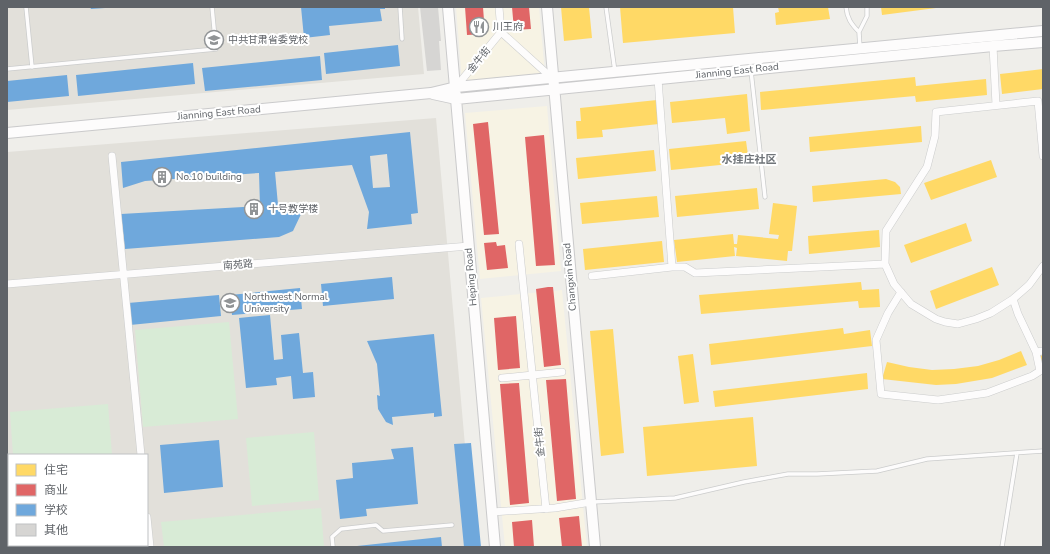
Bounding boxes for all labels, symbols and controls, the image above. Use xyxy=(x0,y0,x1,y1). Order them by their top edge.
restaurant icon: 川王府 xyxy=(468,16,490,38)
place label: 川王府 xyxy=(493,20,523,34)
school or university icon: 中共甘肃省委党校 xyxy=(203,29,225,51)
place label: 中共甘肃省委党校 xyxy=(228,33,308,47)
street label: 金牛街 xyxy=(464,44,494,76)
street label: Jianning East Road xyxy=(694,60,780,82)
street label: Jianning East Road xyxy=(176,102,262,124)
district label: 水挂庄社区 xyxy=(722,152,777,167)
building icon: No.10 building xyxy=(151,166,173,188)
place label: No.10 building xyxy=(176,170,242,184)
building icon: 十号教学楼 xyxy=(243,198,265,220)
place label: 十号教学楼 xyxy=(268,202,318,216)
street label: Changxin Road xyxy=(560,242,580,312)
street label: Heping Road xyxy=(461,247,481,307)
street label: 南苑路 xyxy=(222,257,254,273)
place label: Northwest Normal University xyxy=(244,290,328,316)
school or university icon: Northwest Normal University xyxy=(219,292,241,314)
street label: 金牛街 xyxy=(532,426,548,458)
legend xyxy=(8,454,148,546)
text: 住宅 xyxy=(44,462,68,478)
text: 商业 xyxy=(44,482,68,498)
text: 学校 xyxy=(44,502,68,518)
text: 其他 xyxy=(44,522,68,538)

